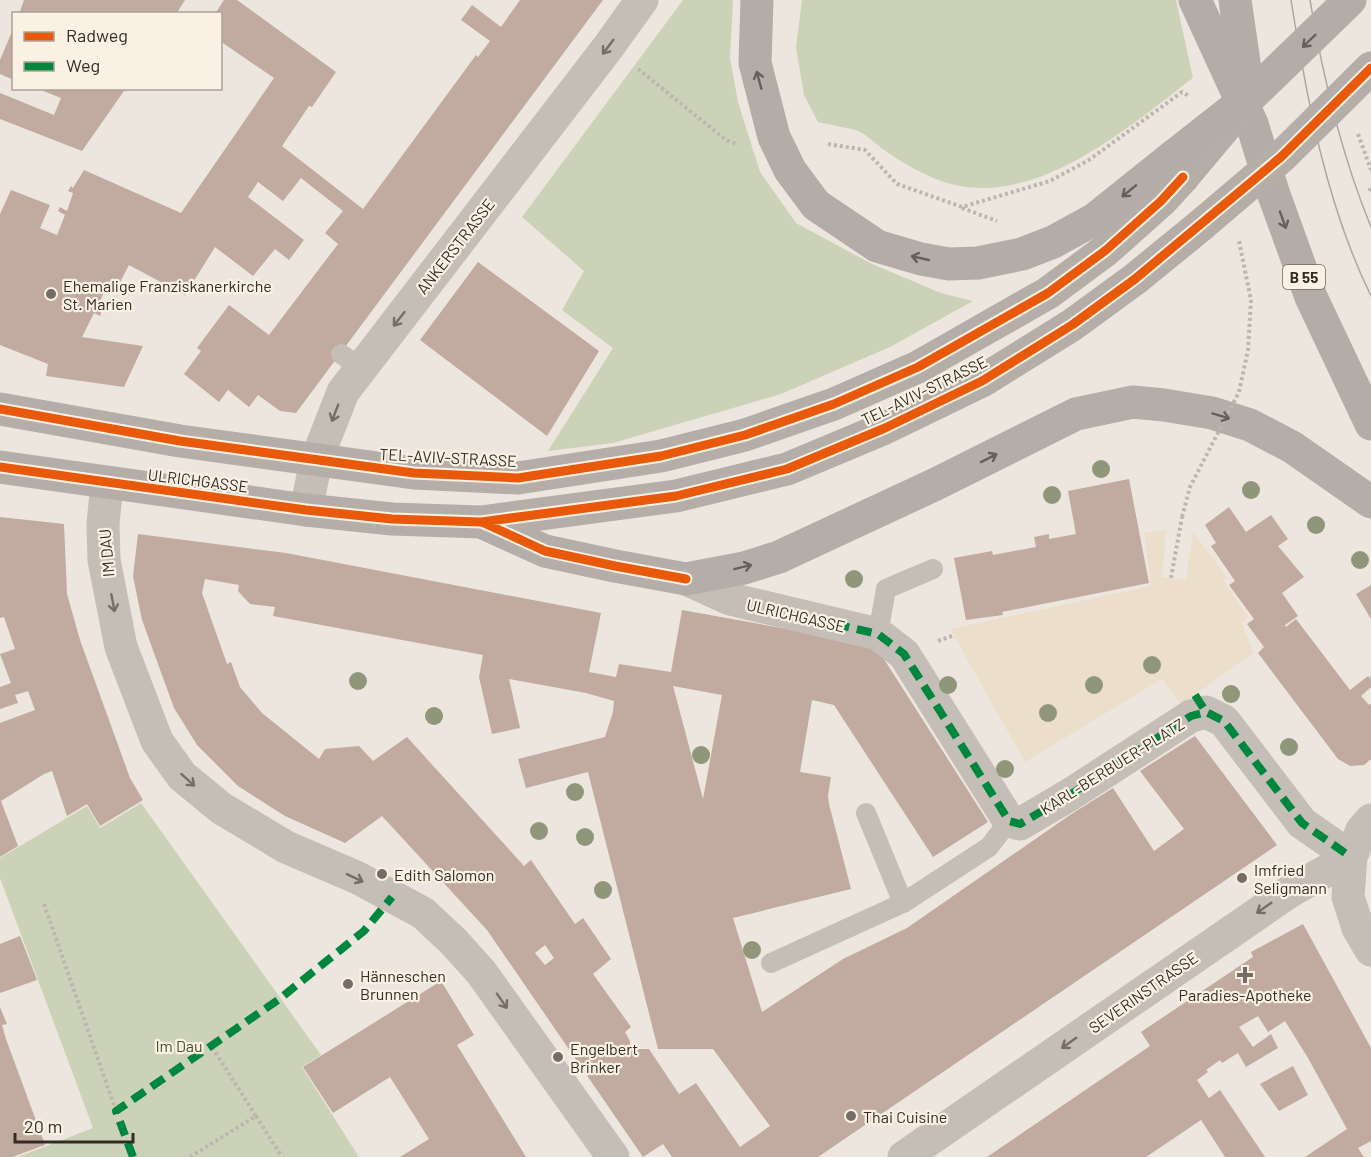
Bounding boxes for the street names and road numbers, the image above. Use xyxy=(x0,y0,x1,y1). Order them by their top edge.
street label: ANKERSTRASSE xyxy=(412,195,498,297)
road number: B 55 xyxy=(1283,265,1325,289)
street label: TEL-AVIV-STRASSE xyxy=(858,351,990,429)
street label: TEL-AVIV-STRASSE xyxy=(379,444,517,470)
street label: ULRICHGASSE xyxy=(147,464,249,496)
street label: IM DAU xyxy=(94,528,118,578)
street label: ULRICHGASSE xyxy=(745,594,847,636)
street label: KARL-BERBUER-PLATZ xyxy=(1036,714,1188,818)
street label: SEVERINSTRASSE xyxy=(1085,947,1201,1037)

